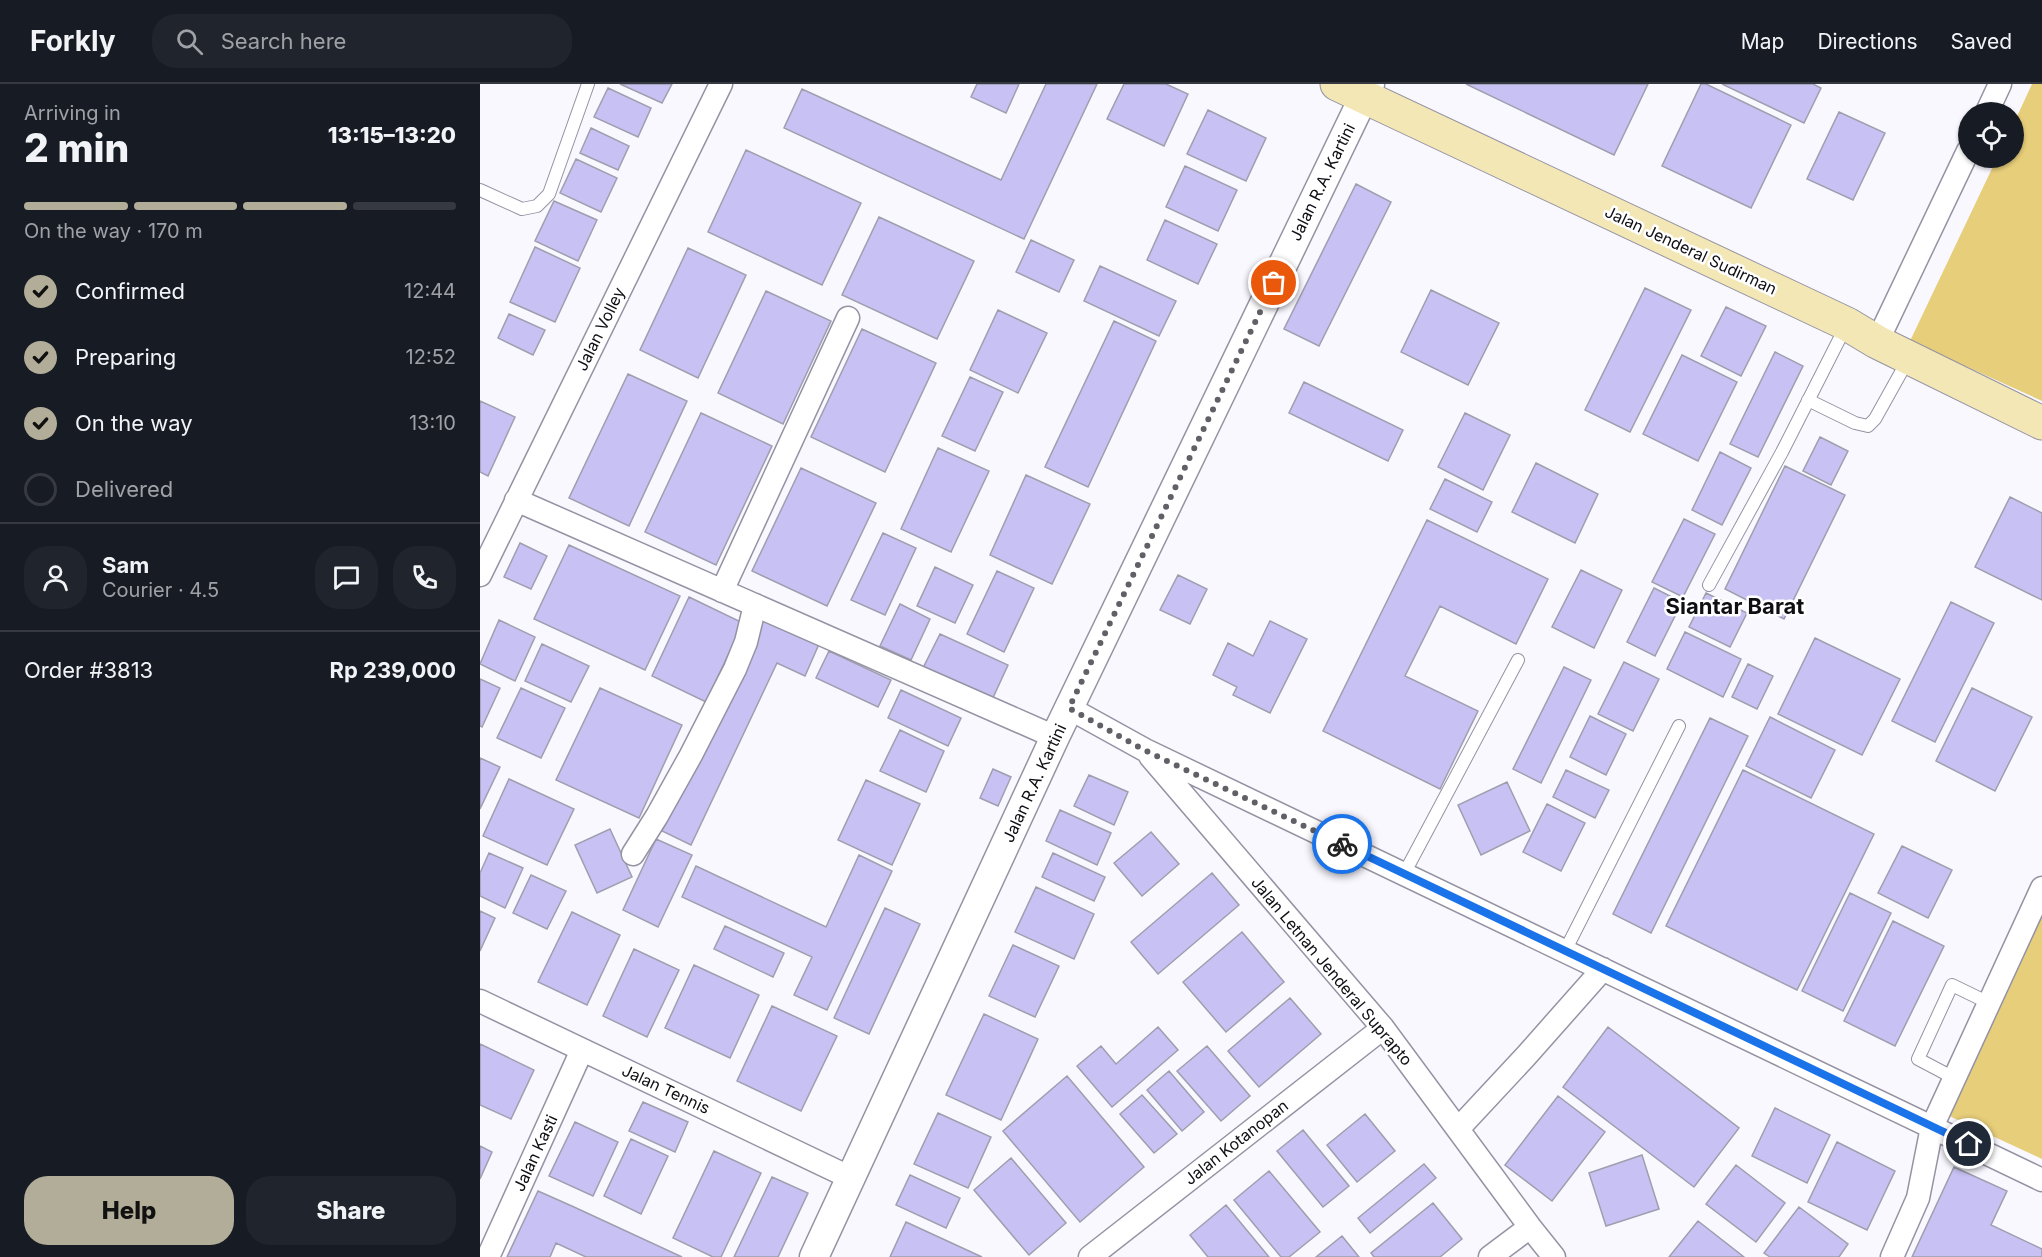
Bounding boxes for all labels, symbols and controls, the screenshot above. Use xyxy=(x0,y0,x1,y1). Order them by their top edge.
search box xyxy=(152,14,572,68)
text: Forkly xyxy=(30,24,116,58)
icon: search xyxy=(173,25,206,58)
text: Search here xyxy=(221,28,346,54)
text: Map xyxy=(1741,29,1784,54)
text: Directions xyxy=(1817,29,1918,54)
text: Saved xyxy=(1951,29,2012,54)
text: Arriving in xyxy=(24,101,121,125)
map controls xyxy=(1958,102,2024,168)
button: locate xyxy=(1958,102,2024,168)
street label: Jalan R.A. Kartini xyxy=(1285,120,1359,244)
text: 13:15–13:20 xyxy=(328,122,456,148)
text: 2 min xyxy=(24,124,129,171)
street label: Jalan Jenderal Sudirman xyxy=(1602,201,1780,299)
text: On the way · 170 m xyxy=(24,219,203,243)
pin xyxy=(1248,257,1299,308)
icon: bag xyxy=(1257,266,1290,299)
icon: check xyxy=(24,275,57,308)
text: Confirmed xyxy=(75,278,185,304)
text: 12:44 xyxy=(404,279,456,303)
street label: Jalan Volley xyxy=(571,284,629,374)
icon: check xyxy=(24,341,57,374)
text: Preparing xyxy=(75,344,176,370)
text: 12:52 xyxy=(406,345,456,369)
icon: check xyxy=(24,407,57,440)
text: On the way xyxy=(75,410,193,436)
text: 13:10 xyxy=(409,411,456,435)
text: Delivered xyxy=(75,476,173,502)
button: person xyxy=(24,546,87,609)
button: chat xyxy=(315,546,378,609)
button: phone xyxy=(393,546,456,609)
text: Sam xyxy=(102,552,149,578)
text: Courier · 4.5 xyxy=(102,578,219,602)
district label: Siantar Barat xyxy=(1666,593,1804,619)
text: Order #3813 xyxy=(24,657,153,683)
text: Rp 239,000 xyxy=(330,657,456,683)
street label: Jalan R.A. Kartini xyxy=(998,721,1070,845)
courier xyxy=(1312,814,1372,874)
icon: bike xyxy=(1326,828,1359,861)
street label: Jalan Letnan Jenderal Suprapto xyxy=(1247,873,1417,1069)
street label: Jalan Tennis xyxy=(619,1060,713,1118)
street label: Jalan Kotanopan xyxy=(1180,1095,1292,1189)
street label: Jalan Kasti xyxy=(509,1112,561,1194)
pin xyxy=(1943,1118,1994,1169)
icon: home xyxy=(1952,1127,1985,1160)
button: Help xyxy=(24,1176,234,1245)
button: Share xyxy=(246,1176,456,1245)

